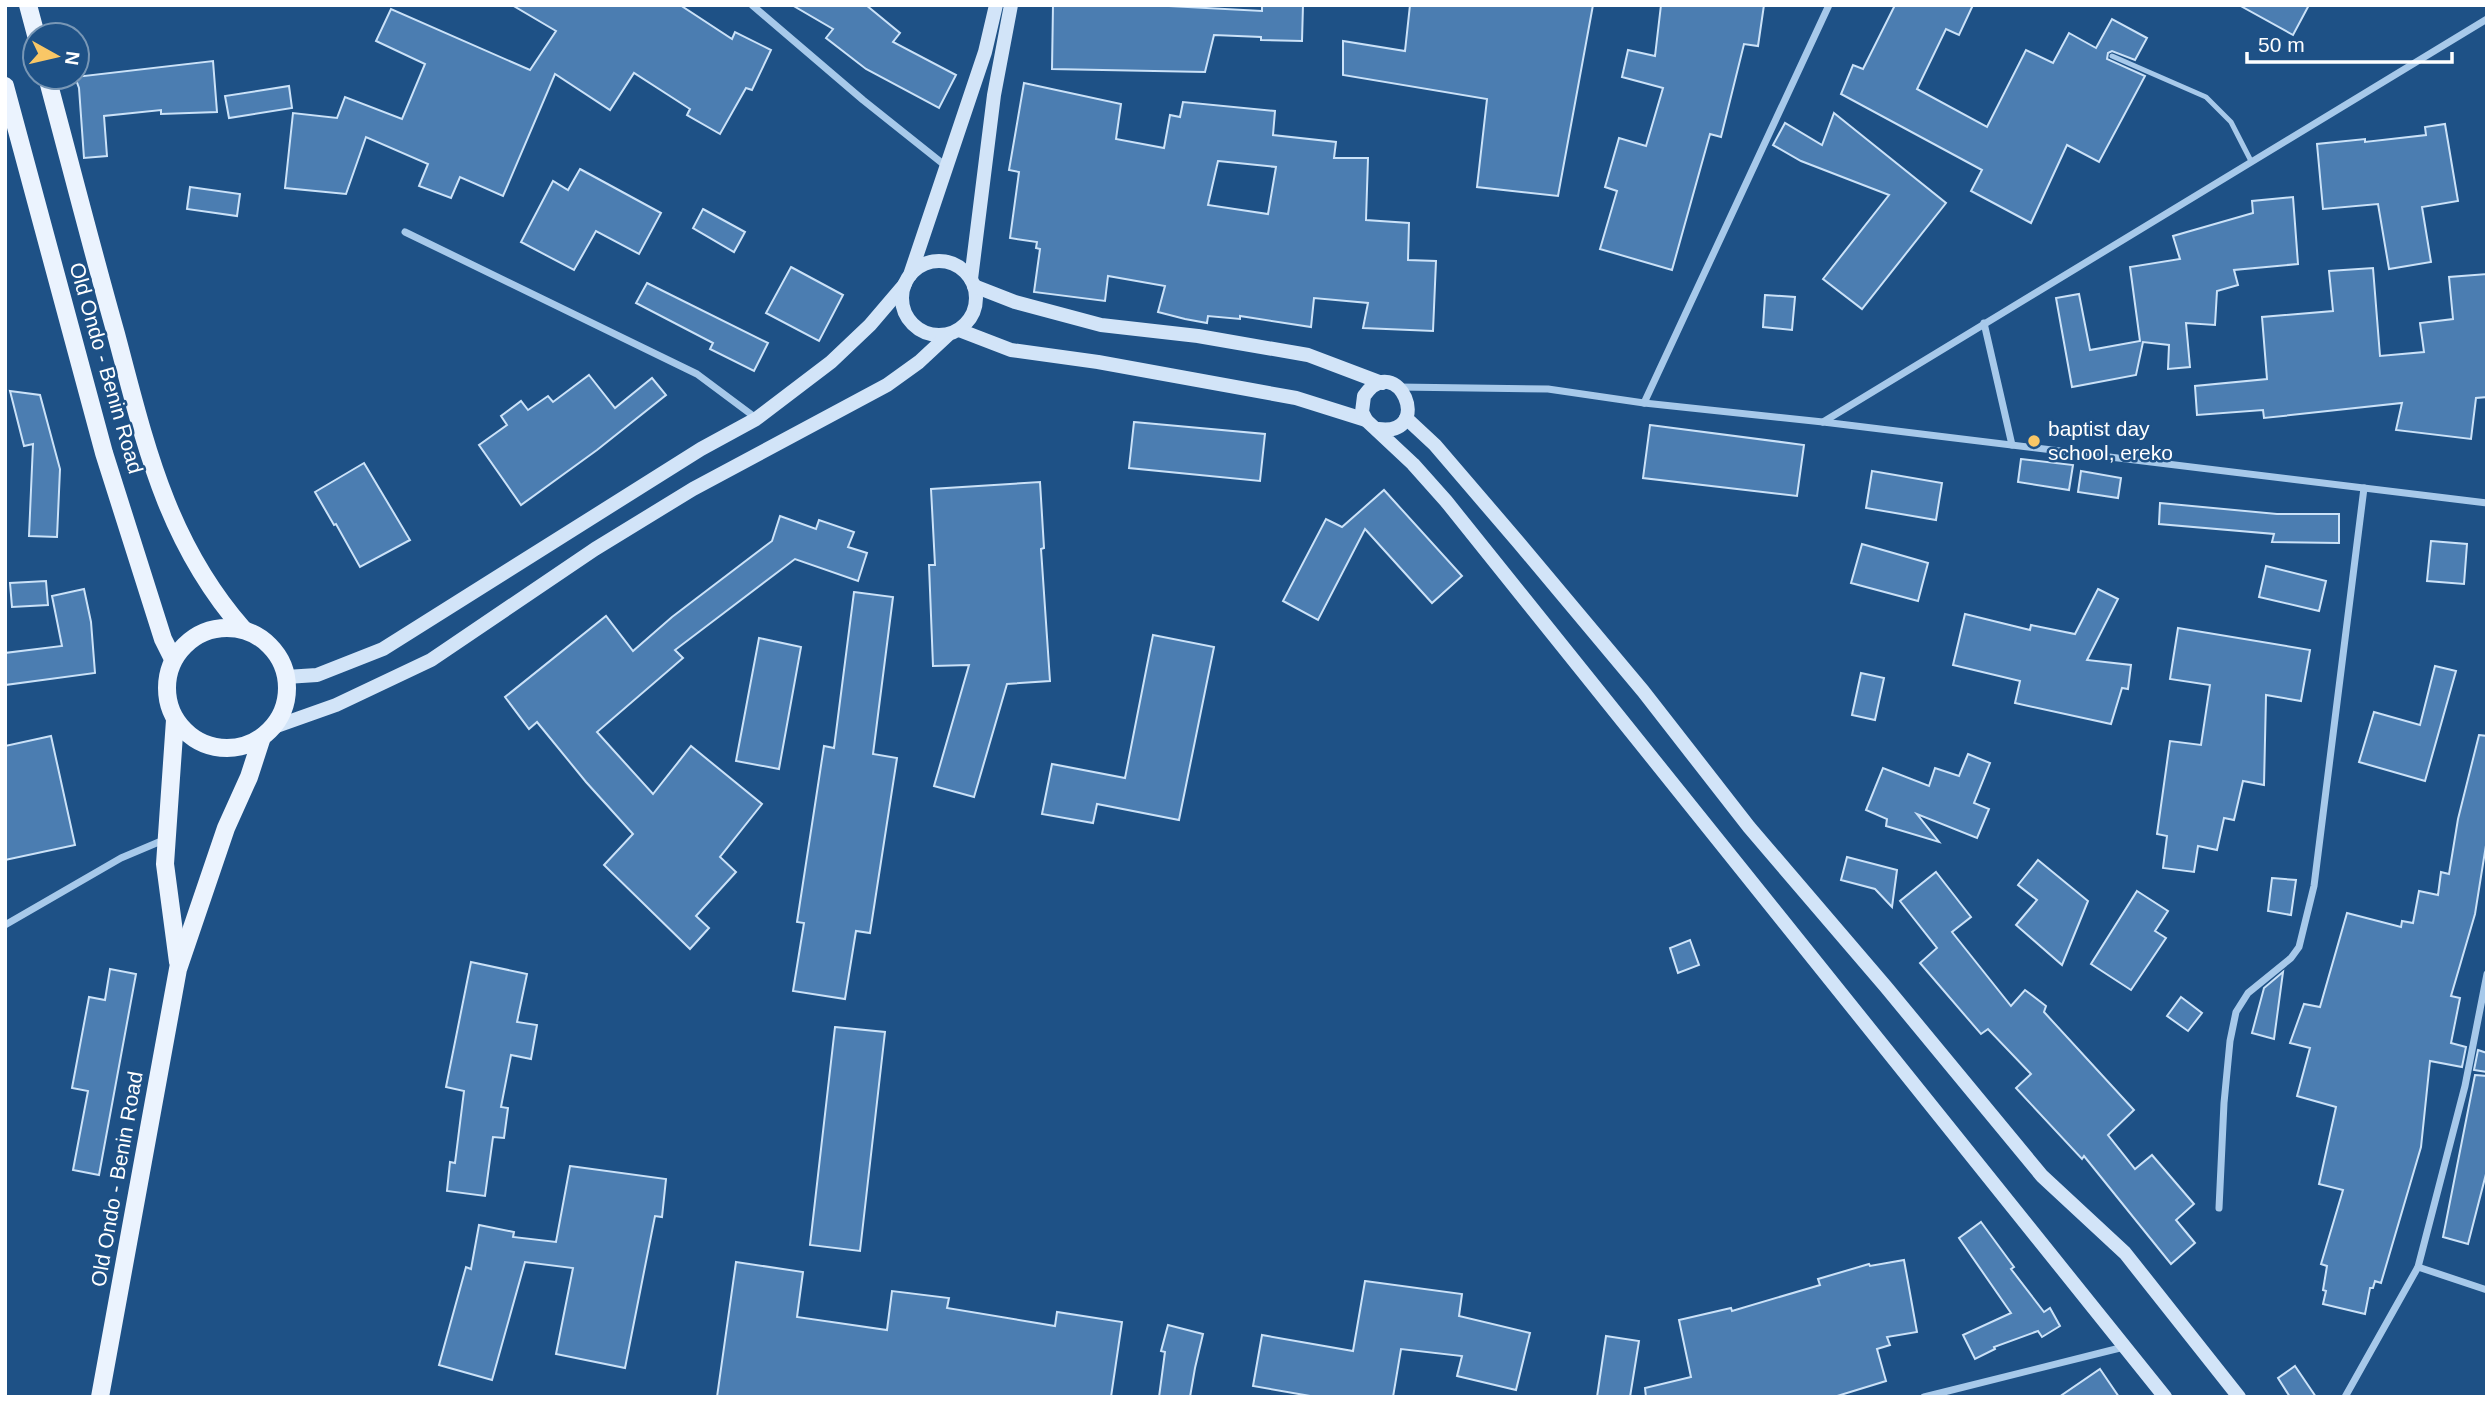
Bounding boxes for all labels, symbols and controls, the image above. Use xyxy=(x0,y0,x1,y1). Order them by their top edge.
north arrow xyxy=(21,21,91,91)
scale bar xyxy=(2247,21,2452,65)
text: 50 m xyxy=(2258,33,2305,56)
text: N xyxy=(61,50,84,67)
street label: Old Ondo - Benin Road xyxy=(65,260,148,476)
place label: baptist day school, ereko xyxy=(2048,417,2173,464)
marker: baptist day school, ereko xyxy=(2026,433,2042,449)
street label: Old Ondo - Benin Road xyxy=(86,1069,147,1288)

